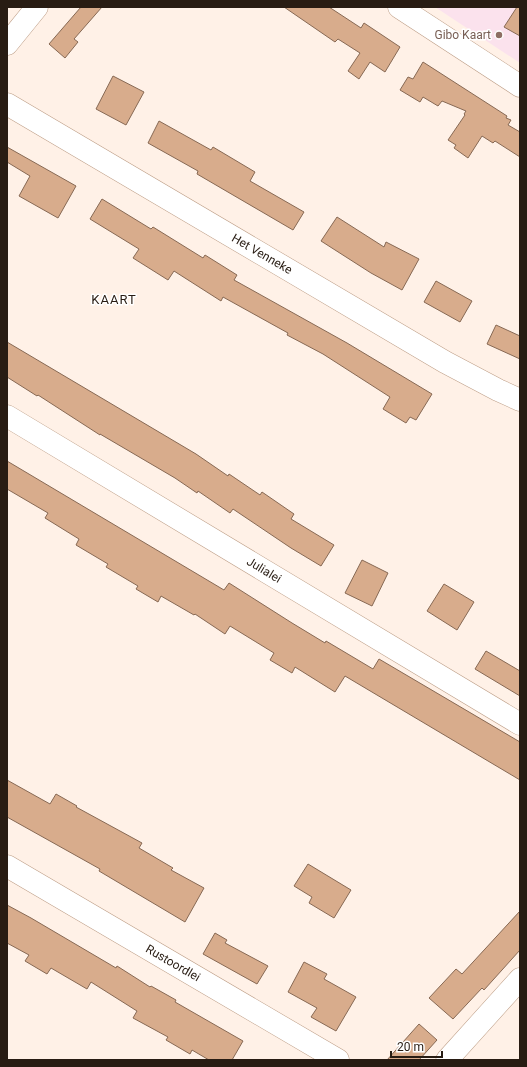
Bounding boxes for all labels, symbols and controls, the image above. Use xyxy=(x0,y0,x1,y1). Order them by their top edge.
place label: Gibo Kaart xyxy=(434,28,491,42)
marker: Gibo Kaart xyxy=(494,30,504,40)
street label: Het Venneke xyxy=(229,231,295,277)
district label: KAART xyxy=(91,292,137,307)
street label: Julialei xyxy=(244,554,284,586)
street label: Rustoordlei xyxy=(143,942,203,984)
scale bar xyxy=(391,1033,442,1059)
text: 20 m xyxy=(397,1040,424,1054)

